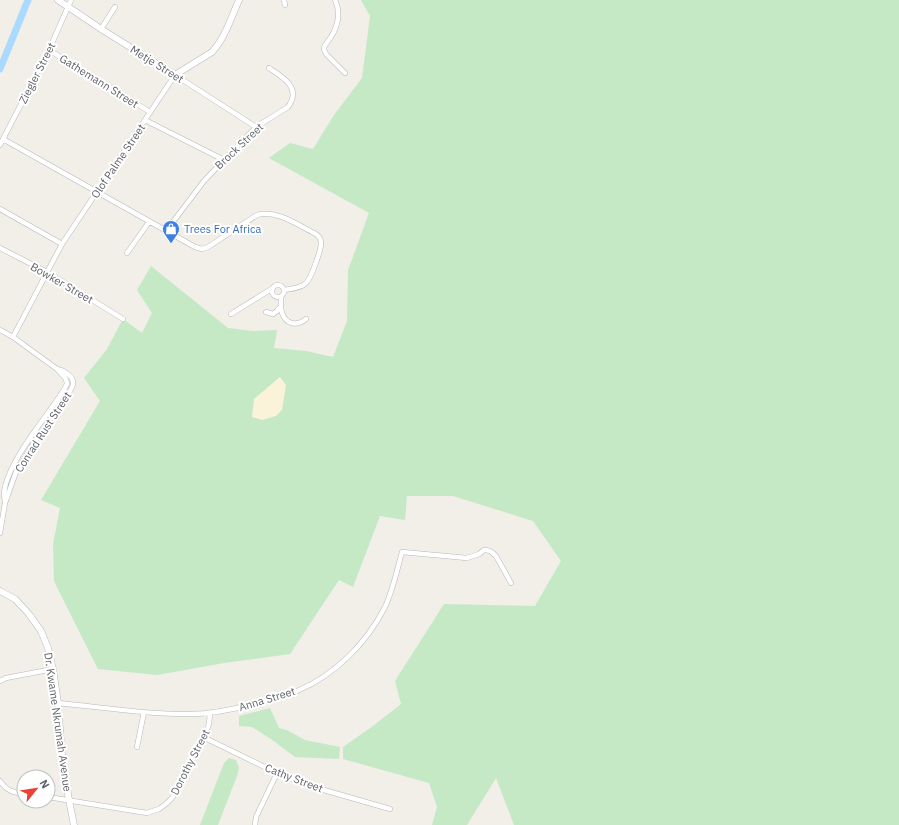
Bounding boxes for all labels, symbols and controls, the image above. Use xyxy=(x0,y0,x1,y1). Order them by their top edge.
street label: Ziegler Street xyxy=(16,40,58,106)
street label: Metje Street xyxy=(128,42,186,86)
street label: Gathemann Street xyxy=(57,51,141,111)
street label: Brock Street xyxy=(212,120,266,172)
street label: Olof Palme Street xyxy=(88,121,148,201)
shop icon: Trees For Africa xyxy=(161,219,181,244)
place label: Trees For Africa xyxy=(184,222,261,236)
street label: Bowker Street xyxy=(28,259,96,307)
street label: Conrad Rust Street xyxy=(12,389,74,475)
street label: Dr. Kwame Nkrumah Avenue xyxy=(42,652,74,792)
street label: Anna Street xyxy=(237,684,297,714)
street label: Dorothy Street xyxy=(167,727,213,797)
street label: Cathy Street xyxy=(263,761,325,796)
north arrow xyxy=(16,769,56,809)

